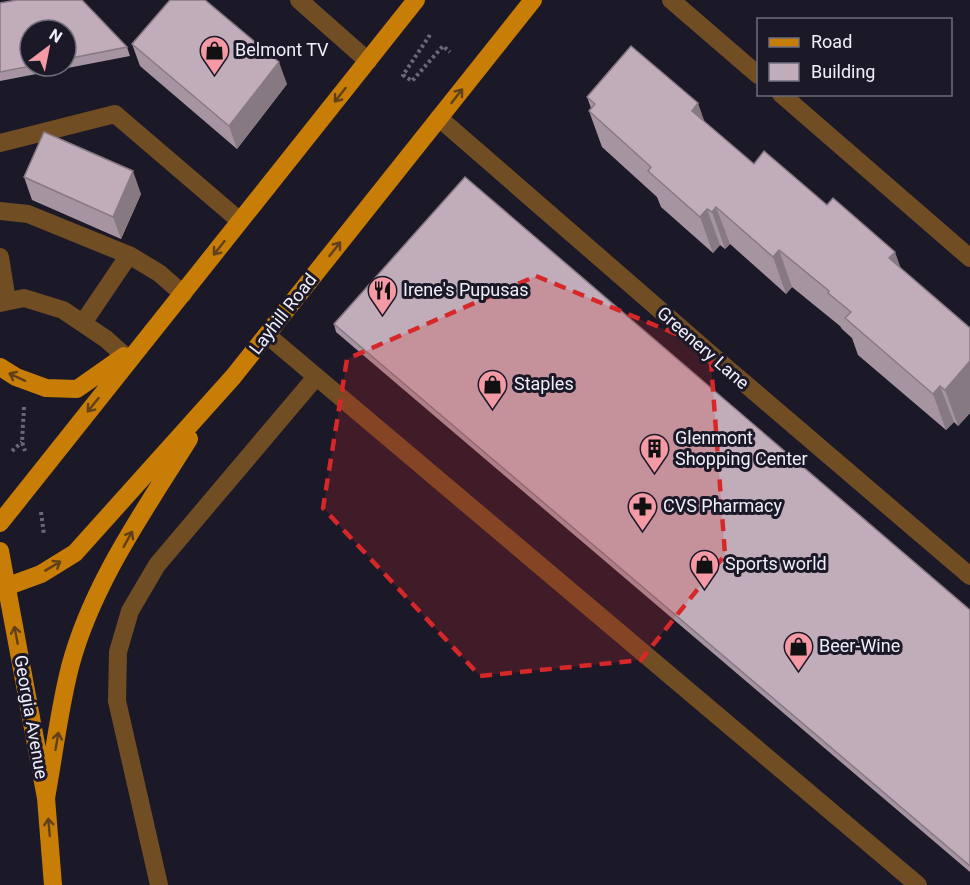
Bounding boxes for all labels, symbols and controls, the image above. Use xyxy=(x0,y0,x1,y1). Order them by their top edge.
north arrow xyxy=(18,18,78,78)
legend xyxy=(757,18,952,96)
text: N xyxy=(46,25,66,47)
text: Road xyxy=(811,31,852,52)
shop icon: Belmont TV xyxy=(198,34,230,76)
place label: Belmont TV xyxy=(235,39,329,60)
text: Building xyxy=(811,61,875,82)
one-way arrow xyxy=(334,87,347,103)
one-way arrow xyxy=(450,88,463,104)
one-way arrow xyxy=(213,240,226,256)
one-way arrow xyxy=(329,241,342,257)
street label: Layhill Road xyxy=(245,269,321,358)
restaurant icon: Irene's Pupusas xyxy=(366,274,398,316)
place label: Irene's Pupusas xyxy=(403,279,529,300)
street label: Greenery Lane xyxy=(653,302,754,393)
shop icon: Staples xyxy=(477,368,509,410)
one-way arrow xyxy=(9,370,27,382)
place label: Staples xyxy=(514,373,574,394)
one-way arrow xyxy=(87,397,100,413)
place label: Glenmont Shopping Center xyxy=(675,427,808,469)
building icon: Glenmont Shopping Center xyxy=(638,432,670,474)
pharmacy icon: CVS Pharmacy xyxy=(626,490,658,532)
place label: CVS Pharmacy xyxy=(663,495,782,516)
one-way arrow xyxy=(123,530,134,548)
shop icon: Sports world xyxy=(688,548,720,590)
place label: Sports world xyxy=(725,553,827,574)
one-way arrow xyxy=(44,560,61,572)
one-way arrow xyxy=(10,625,21,645)
shop icon: Beer-Wine xyxy=(782,630,814,672)
place label: Beer-Wine xyxy=(819,635,900,656)
street label: Georgia Avenue xyxy=(10,653,53,781)
one-way arrow xyxy=(52,731,63,751)
one-way arrow xyxy=(43,817,54,837)

